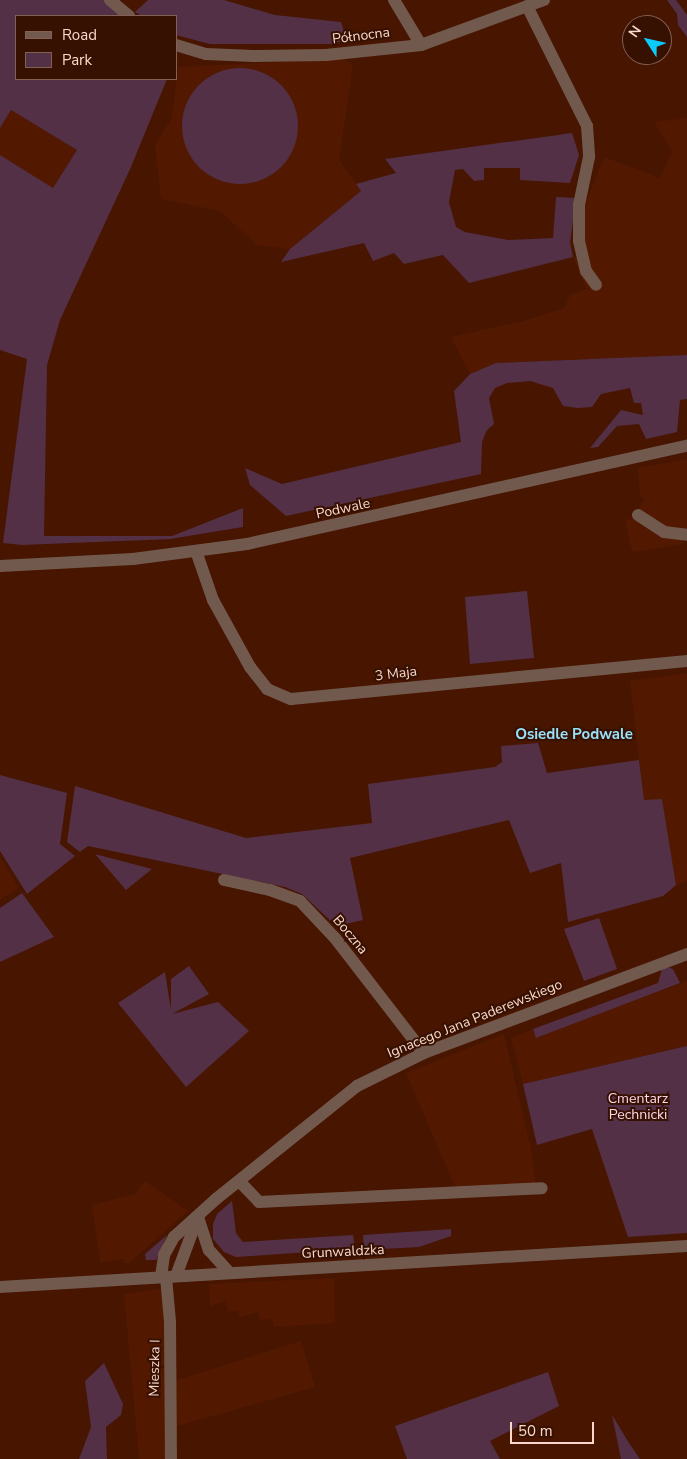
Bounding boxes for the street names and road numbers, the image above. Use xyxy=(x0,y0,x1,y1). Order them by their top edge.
street label: Północna xyxy=(331,24,391,48)
street label: Podwale xyxy=(314,495,372,523)
street label: 3 Maja xyxy=(374,663,418,685)
street label: Boczna xyxy=(329,912,371,958)
street label: Ignacego Jana Paderewskiego xyxy=(385,976,565,1062)
street label: Grunwaldzka xyxy=(301,1241,385,1263)
street label: Mieszka I xyxy=(146,1339,164,1397)

